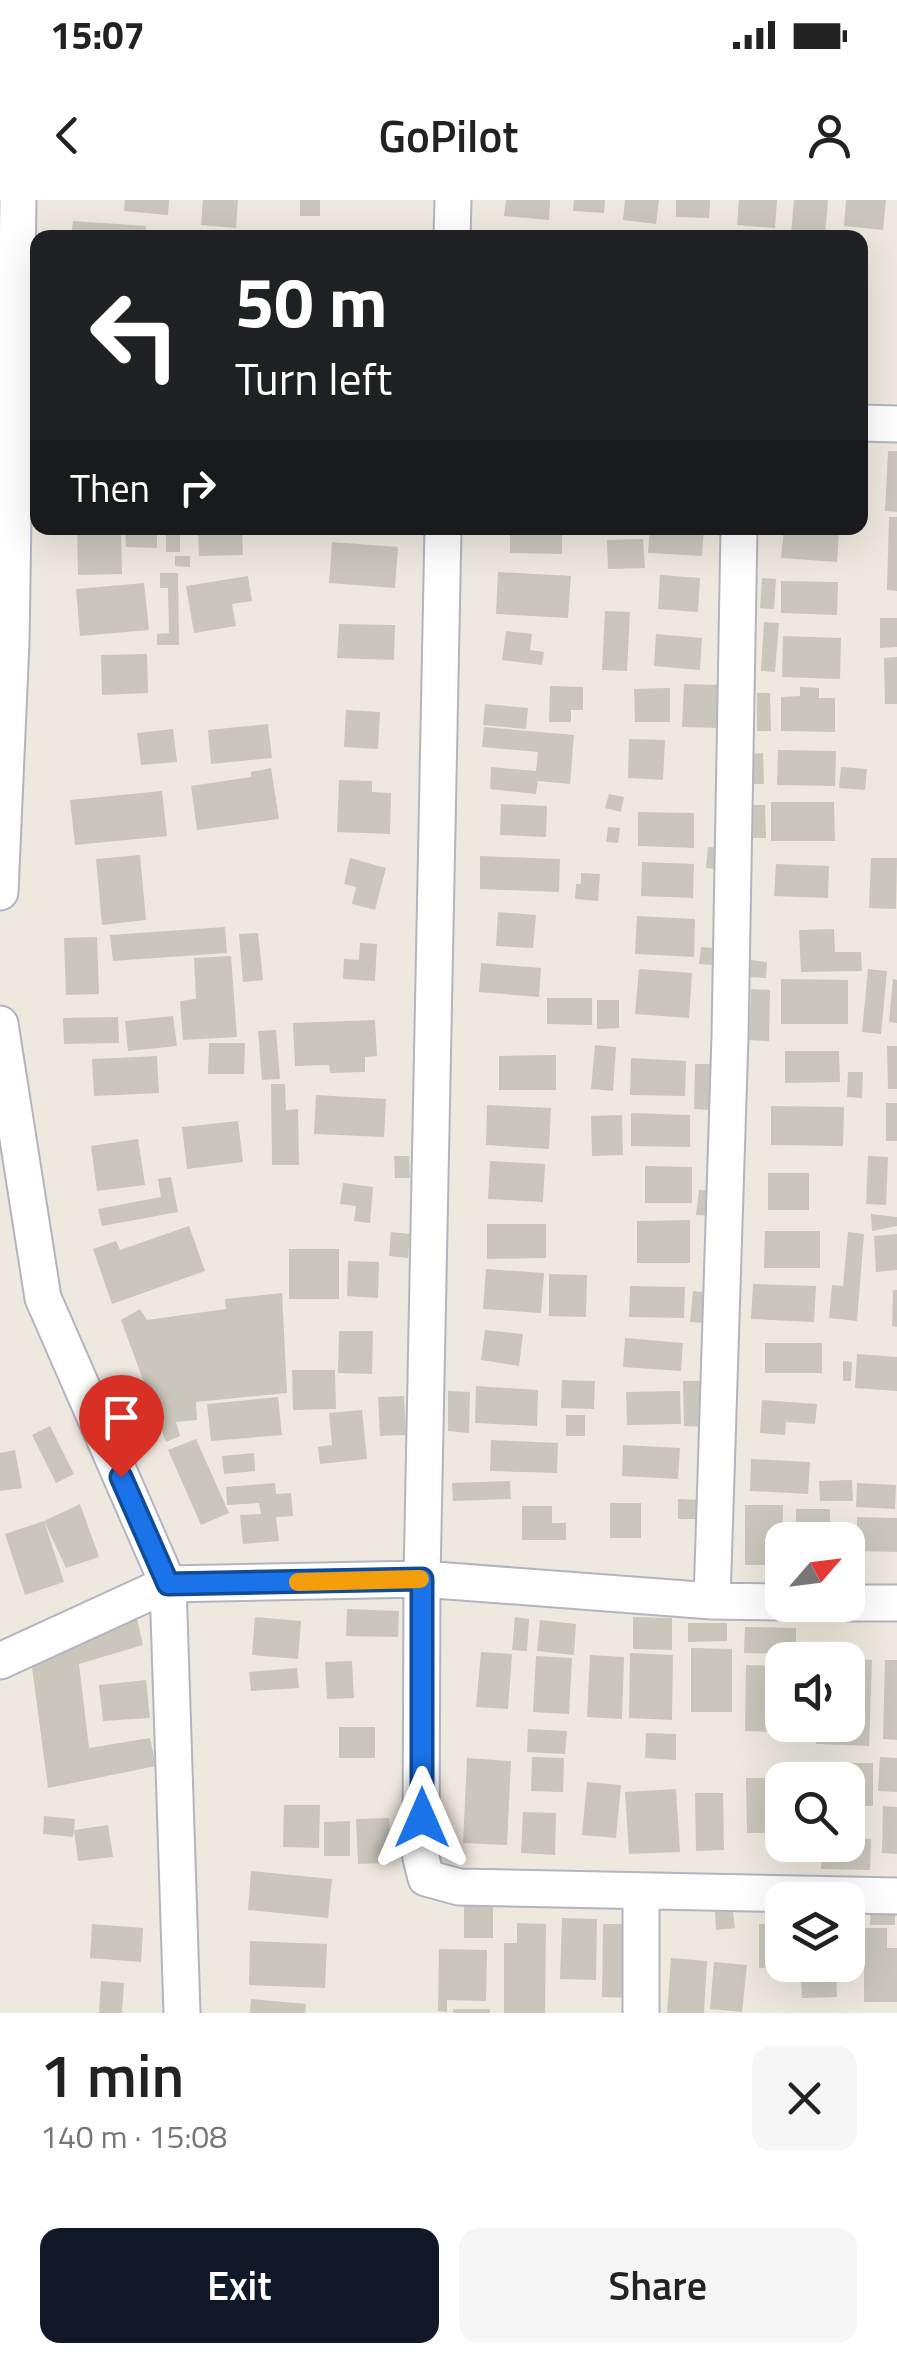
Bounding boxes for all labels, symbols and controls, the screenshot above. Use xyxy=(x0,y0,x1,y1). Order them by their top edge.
text: 15:07 xyxy=(50,6,145,64)
text: GoPilot xyxy=(379,101,518,169)
icon: back xyxy=(40,108,95,163)
icon: person xyxy=(802,108,857,163)
text: 50 m xyxy=(235,248,388,354)
icon: left xyxy=(70,270,200,400)
text: Turn left xyxy=(235,344,392,412)
text: Then xyxy=(70,459,150,517)
icon: right xyxy=(170,460,225,515)
pin xyxy=(79,1375,164,1478)
icon: arrive xyxy=(94,1390,149,1445)
north arrow xyxy=(765,1522,865,1622)
map controls xyxy=(765,1522,865,1982)
button: sound xyxy=(765,1642,865,1742)
button: search xyxy=(765,1762,865,1862)
position arrow xyxy=(370,1766,474,1870)
button: layers xyxy=(765,1882,865,1982)
text: 1 min xyxy=(40,2029,184,2120)
button: close xyxy=(752,2046,857,2151)
text: 140 m · 15:08 xyxy=(40,2112,227,2160)
button: Exit xyxy=(40,2228,439,2343)
button: Share xyxy=(459,2228,857,2343)

